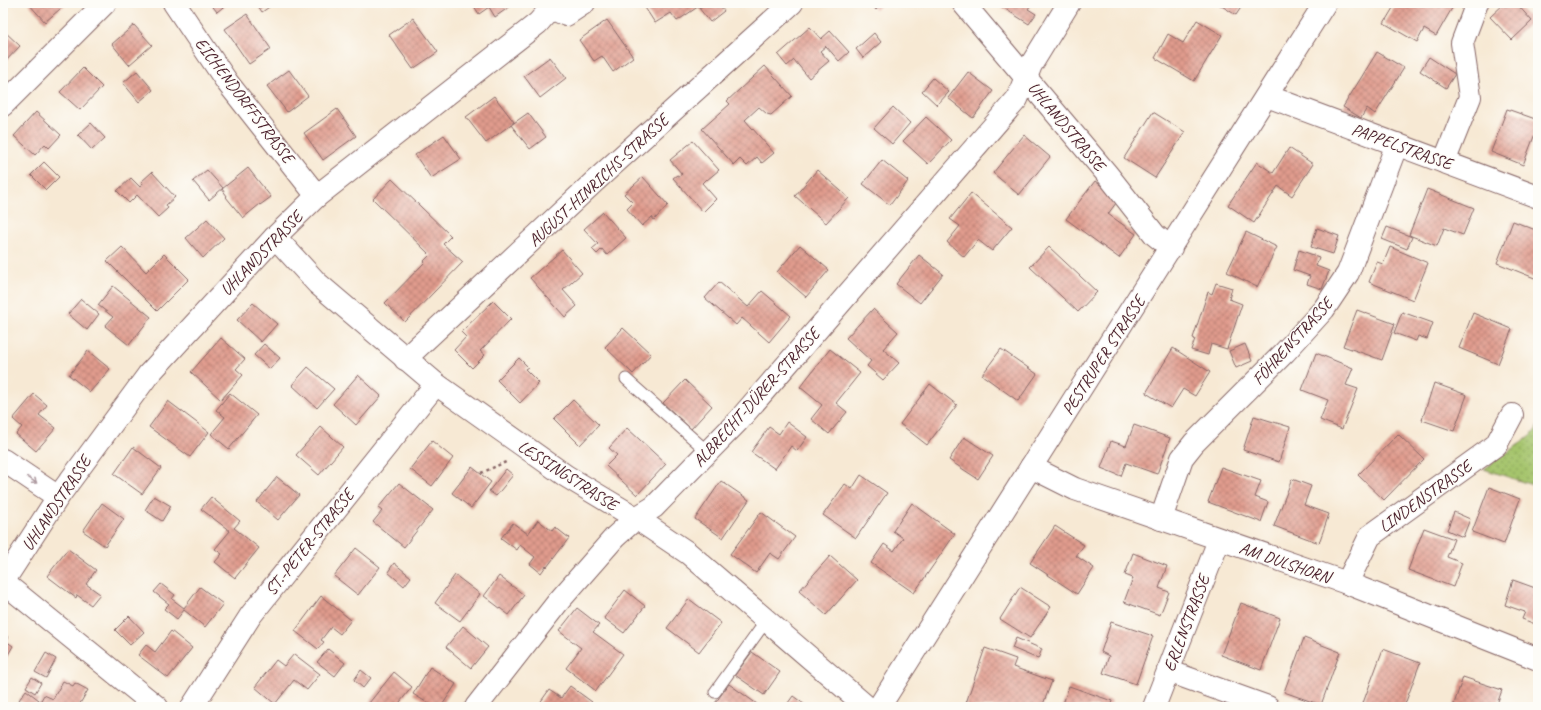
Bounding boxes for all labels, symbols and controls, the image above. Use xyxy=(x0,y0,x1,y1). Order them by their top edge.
street label: EICHENDORFFSTRASSE xyxy=(191,33,300,169)
street label: UHLANDSTRASSE xyxy=(1023,78,1111,177)
street label: AUGUST-HINRICHS-STRASSE xyxy=(524,108,675,251)
street label: PAPPELSTRASSE xyxy=(1349,119,1457,175)
street label: UHLANDSTRASSE xyxy=(216,205,308,300)
street label: PESTRUPER STRASSE xyxy=(1057,290,1151,419)
street label: FÖHRENSTRASSE xyxy=(1248,291,1339,389)
street label: ALBRECHT-DÜRER-STRASSE xyxy=(688,322,826,471)
street label: LESSINGSTRASSE xyxy=(514,435,623,516)
street label: UHLANDSTRASSE xyxy=(17,450,97,555)
street label: LINDENSTRASSE xyxy=(1375,455,1477,537)
one-way arrow xyxy=(27,476,38,484)
street label: ST.-PETER-STRASSE xyxy=(260,483,360,600)
street label: AM DULSHORN xyxy=(1237,537,1336,589)
street label: ERLENSTRASSE xyxy=(1159,570,1215,674)

